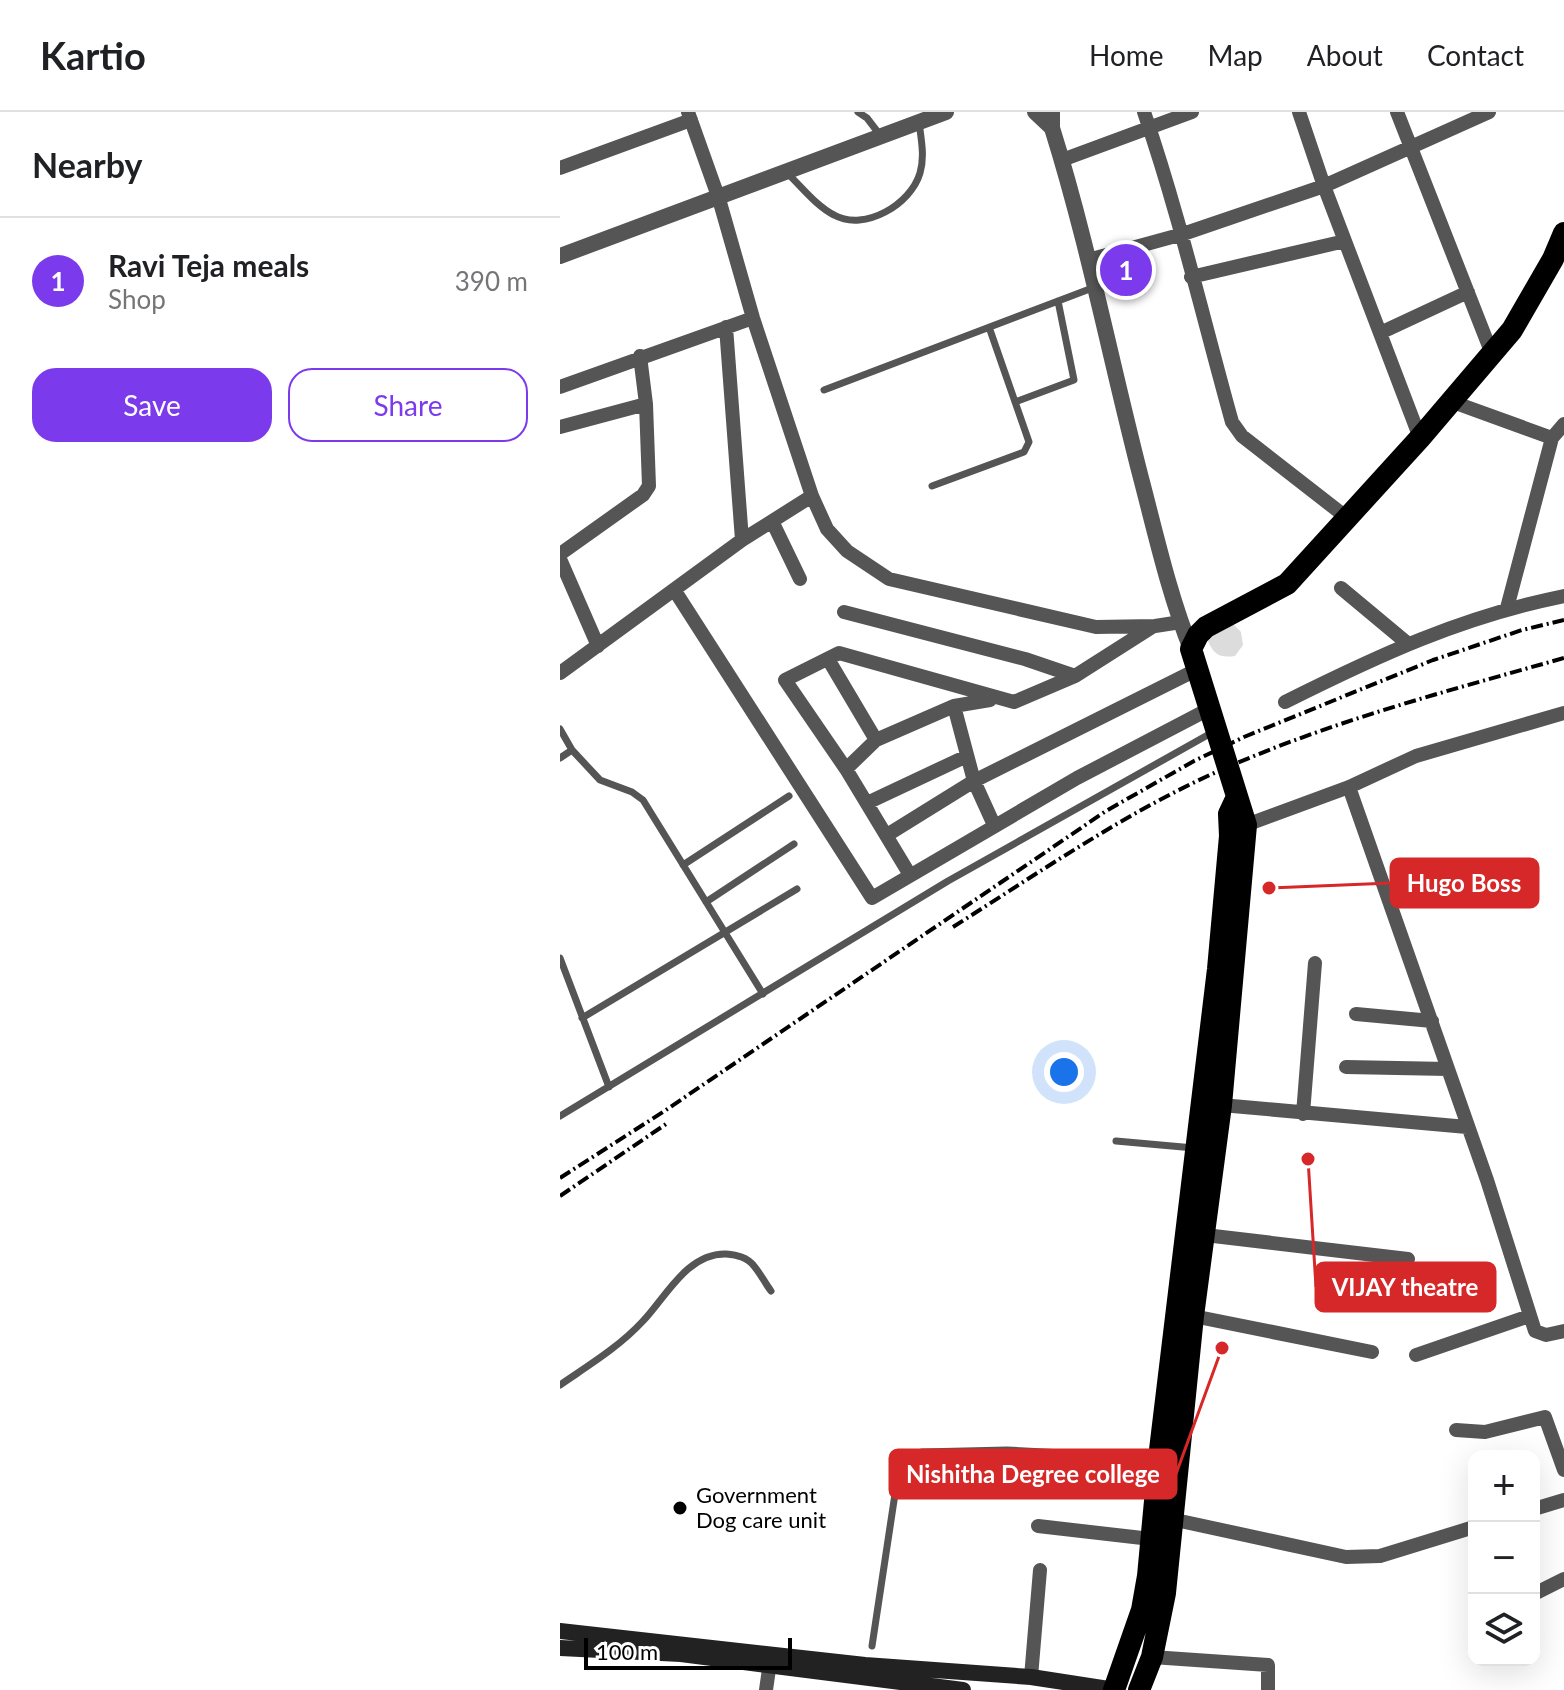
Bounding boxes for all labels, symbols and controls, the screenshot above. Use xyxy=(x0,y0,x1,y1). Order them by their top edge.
text: Kartio xyxy=(40,32,146,78)
text: Home xyxy=(1089,38,1164,72)
text: Map xyxy=(1208,38,1263,72)
text: About xyxy=(1307,38,1383,72)
text: Contact xyxy=(1427,38,1524,72)
text: Nearby xyxy=(32,144,143,185)
pin: 1 xyxy=(1100,240,1152,300)
text: Ravi Teja meals xyxy=(108,247,309,283)
text: 1 xyxy=(50,265,66,297)
text: 390 m xyxy=(455,265,528,297)
text: Shop xyxy=(108,283,166,315)
button: Save xyxy=(32,368,272,442)
button: Share xyxy=(288,368,528,442)
callout: Hugo Boss xyxy=(1391,859,1538,907)
text: Hugo Boss xyxy=(1407,868,1521,897)
your location xyxy=(1044,1052,1084,1092)
callout: VIJAY theatre xyxy=(1316,1263,1495,1311)
text: VIJAY theatre xyxy=(1331,1272,1479,1301)
callout: Nishitha Degree college xyxy=(890,1450,1176,1498)
map controls xyxy=(1468,1450,1540,1666)
button: + xyxy=(1468,1450,1540,1522)
text: Nishitha Degree college xyxy=(906,1459,1160,1488)
place label: Government Dog care unit xyxy=(696,1481,826,1533)
marker: Government Dog care unit xyxy=(671,1499,689,1517)
button: − xyxy=(1468,1522,1540,1594)
button: layers xyxy=(1468,1594,1540,1666)
scale bar xyxy=(584,1634,792,1670)
text: 100 m xyxy=(596,1638,658,1665)

